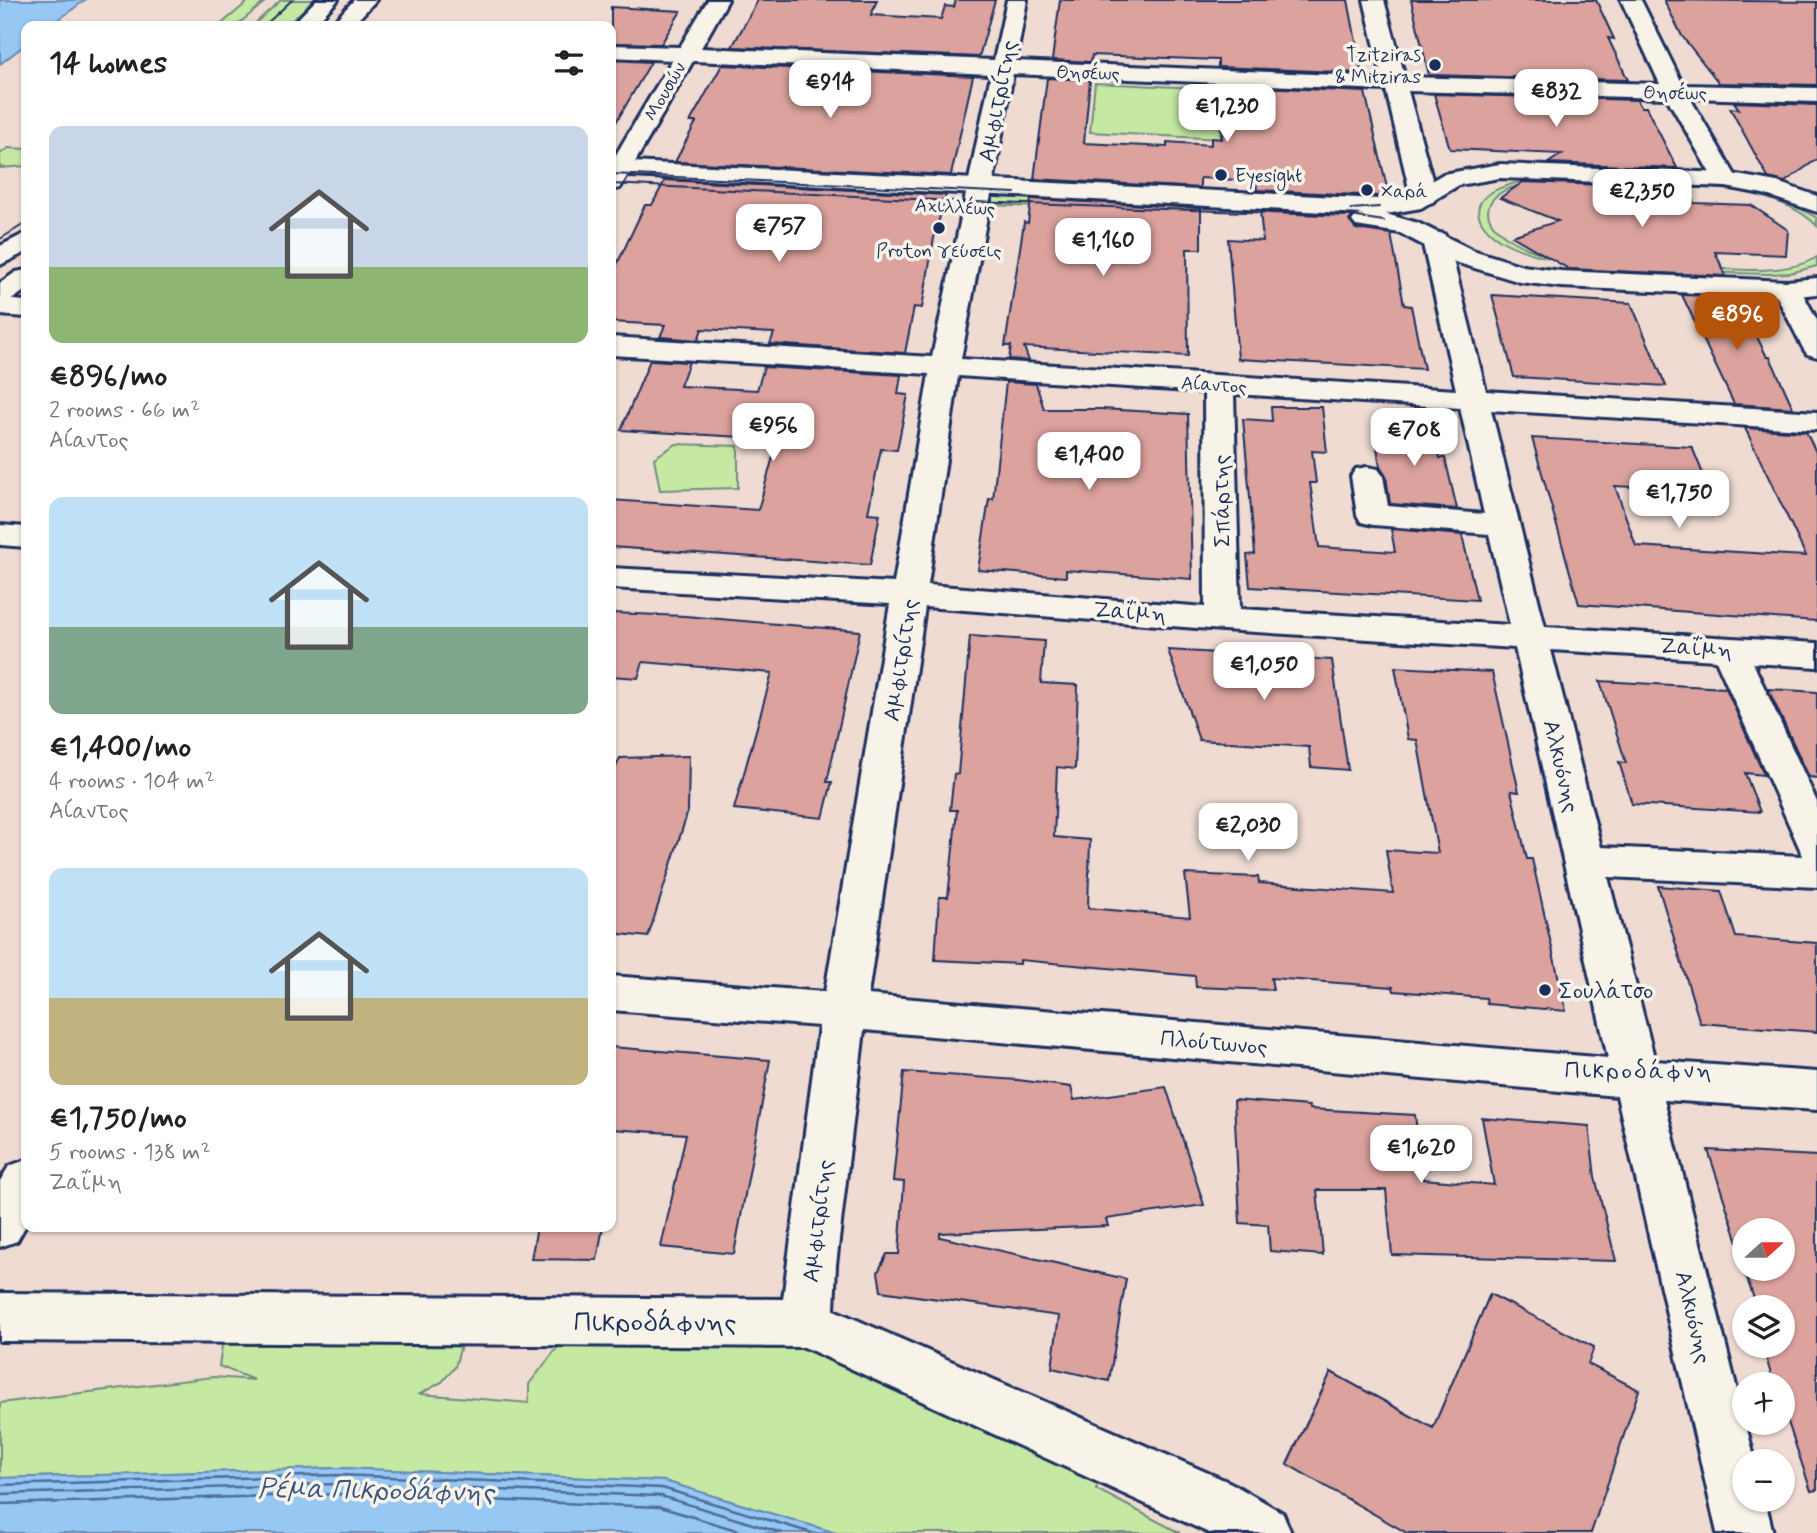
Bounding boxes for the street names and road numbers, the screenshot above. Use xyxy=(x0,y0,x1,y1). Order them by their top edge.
street label: Αμφιτρίτης xyxy=(972,38,1025,165)
street label: Μουσών xyxy=(638,58,692,126)
street label: Θησέως xyxy=(1056,60,1120,87)
street label: Θησέως xyxy=(1643,80,1707,107)
street label: Αχιλλέως xyxy=(914,193,996,222)
street label: Αίαντος xyxy=(1180,371,1248,400)
street label: Σπάρτης xyxy=(1207,454,1239,548)
street label: Ζαΐμη xyxy=(1092,595,1167,631)
street label: Αμφιτρίτης xyxy=(877,597,926,724)
street label: Ζαΐμη xyxy=(1658,631,1733,667)
street label: Αλκυόνης xyxy=(1535,717,1585,816)
street label: Πλούτωνος xyxy=(1159,1024,1269,1064)
street label: Αμφιτρίτης xyxy=(797,1158,841,1284)
street label: Αλκυόνης xyxy=(1667,1268,1717,1367)
street label: Πικροδάφνης xyxy=(574,1305,736,1342)

